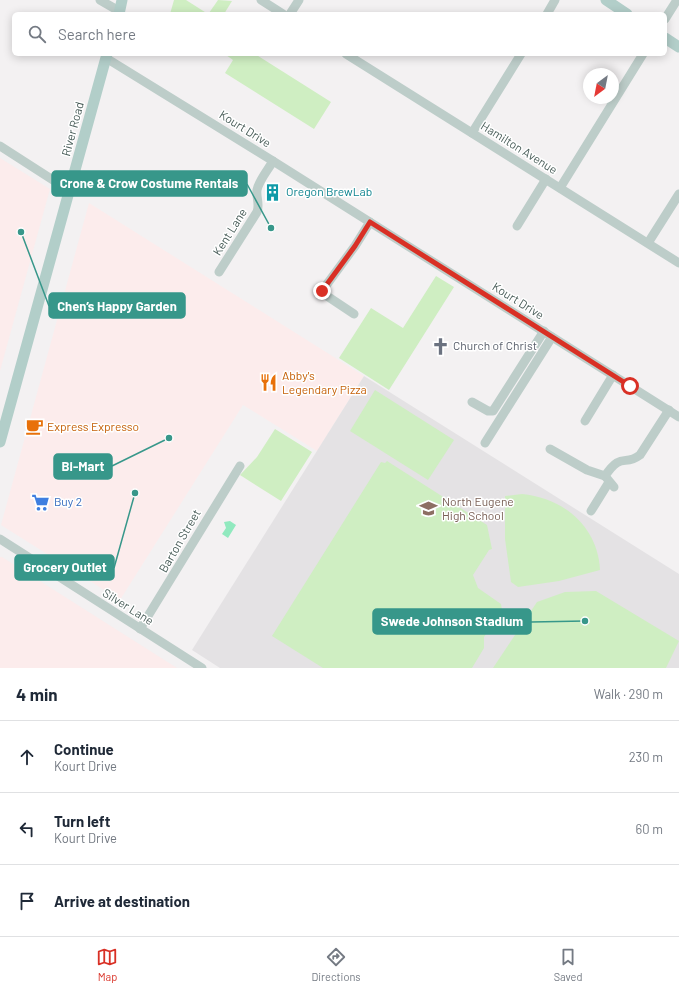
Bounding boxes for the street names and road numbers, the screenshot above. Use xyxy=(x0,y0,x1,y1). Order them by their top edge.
street label: River Road xyxy=(58,100,86,157)
street label: Kourt Drive xyxy=(217,107,274,150)
street label: Hamilton Avenue xyxy=(479,118,560,176)
street label: Kent Lane xyxy=(209,205,249,257)
street label: Kourt Drive xyxy=(490,279,547,322)
street label: Barton Street xyxy=(155,506,203,575)
street label: Silver Lane xyxy=(101,585,157,627)

